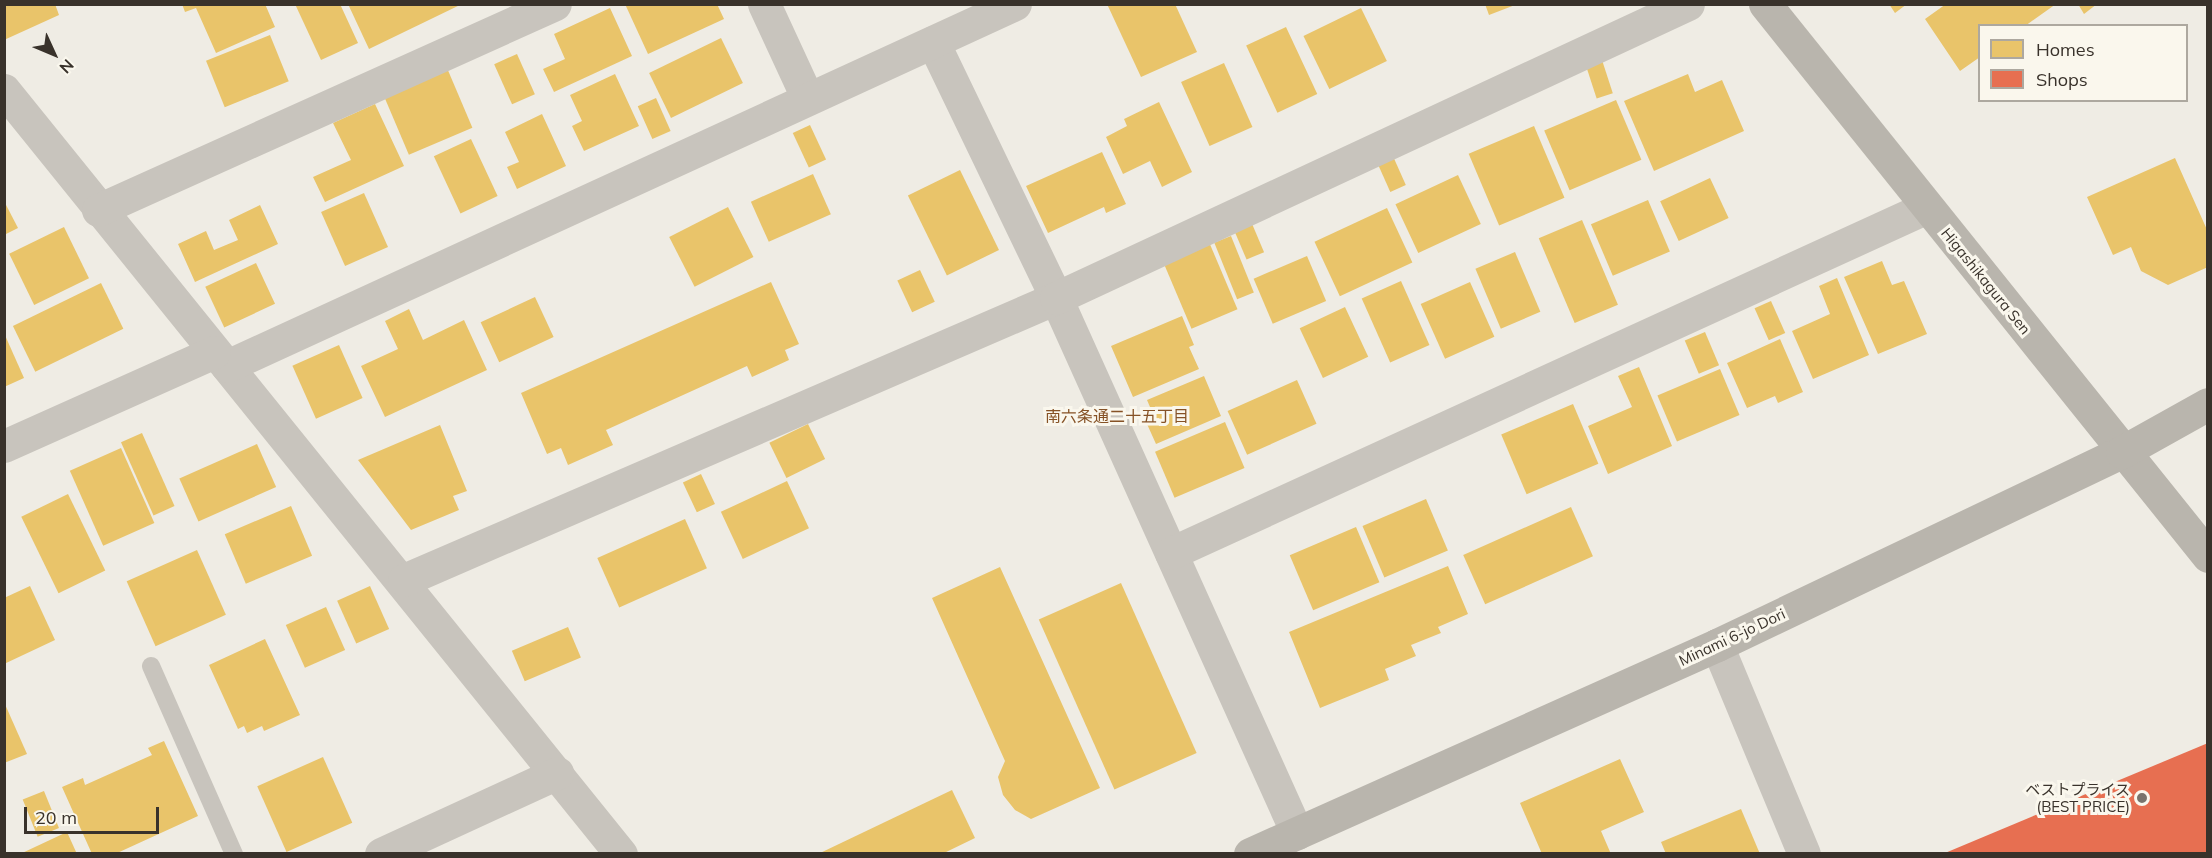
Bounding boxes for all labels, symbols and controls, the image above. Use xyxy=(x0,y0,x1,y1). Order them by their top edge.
north arrow xyxy=(24,24,84,84)
legend xyxy=(1978,24,2188,102)
text: Homes xyxy=(2036,38,2095,61)
text: N xyxy=(56,55,78,78)
text: Shops xyxy=(2036,68,2088,91)
street label: Higashikagura Sen xyxy=(1938,224,2034,338)
district label: 南六条通二十五丁目 xyxy=(1045,406,1189,426)
street label: Minami 6-jo Dori xyxy=(1676,605,1788,669)
place label: ベストプライス (BEST PRICE) xyxy=(2025,780,2130,815)
marker: ベストプライス (BEST PRICE) xyxy=(2135,791,2149,805)
scale bar xyxy=(27,795,162,833)
text: 20 m xyxy=(35,806,77,829)

